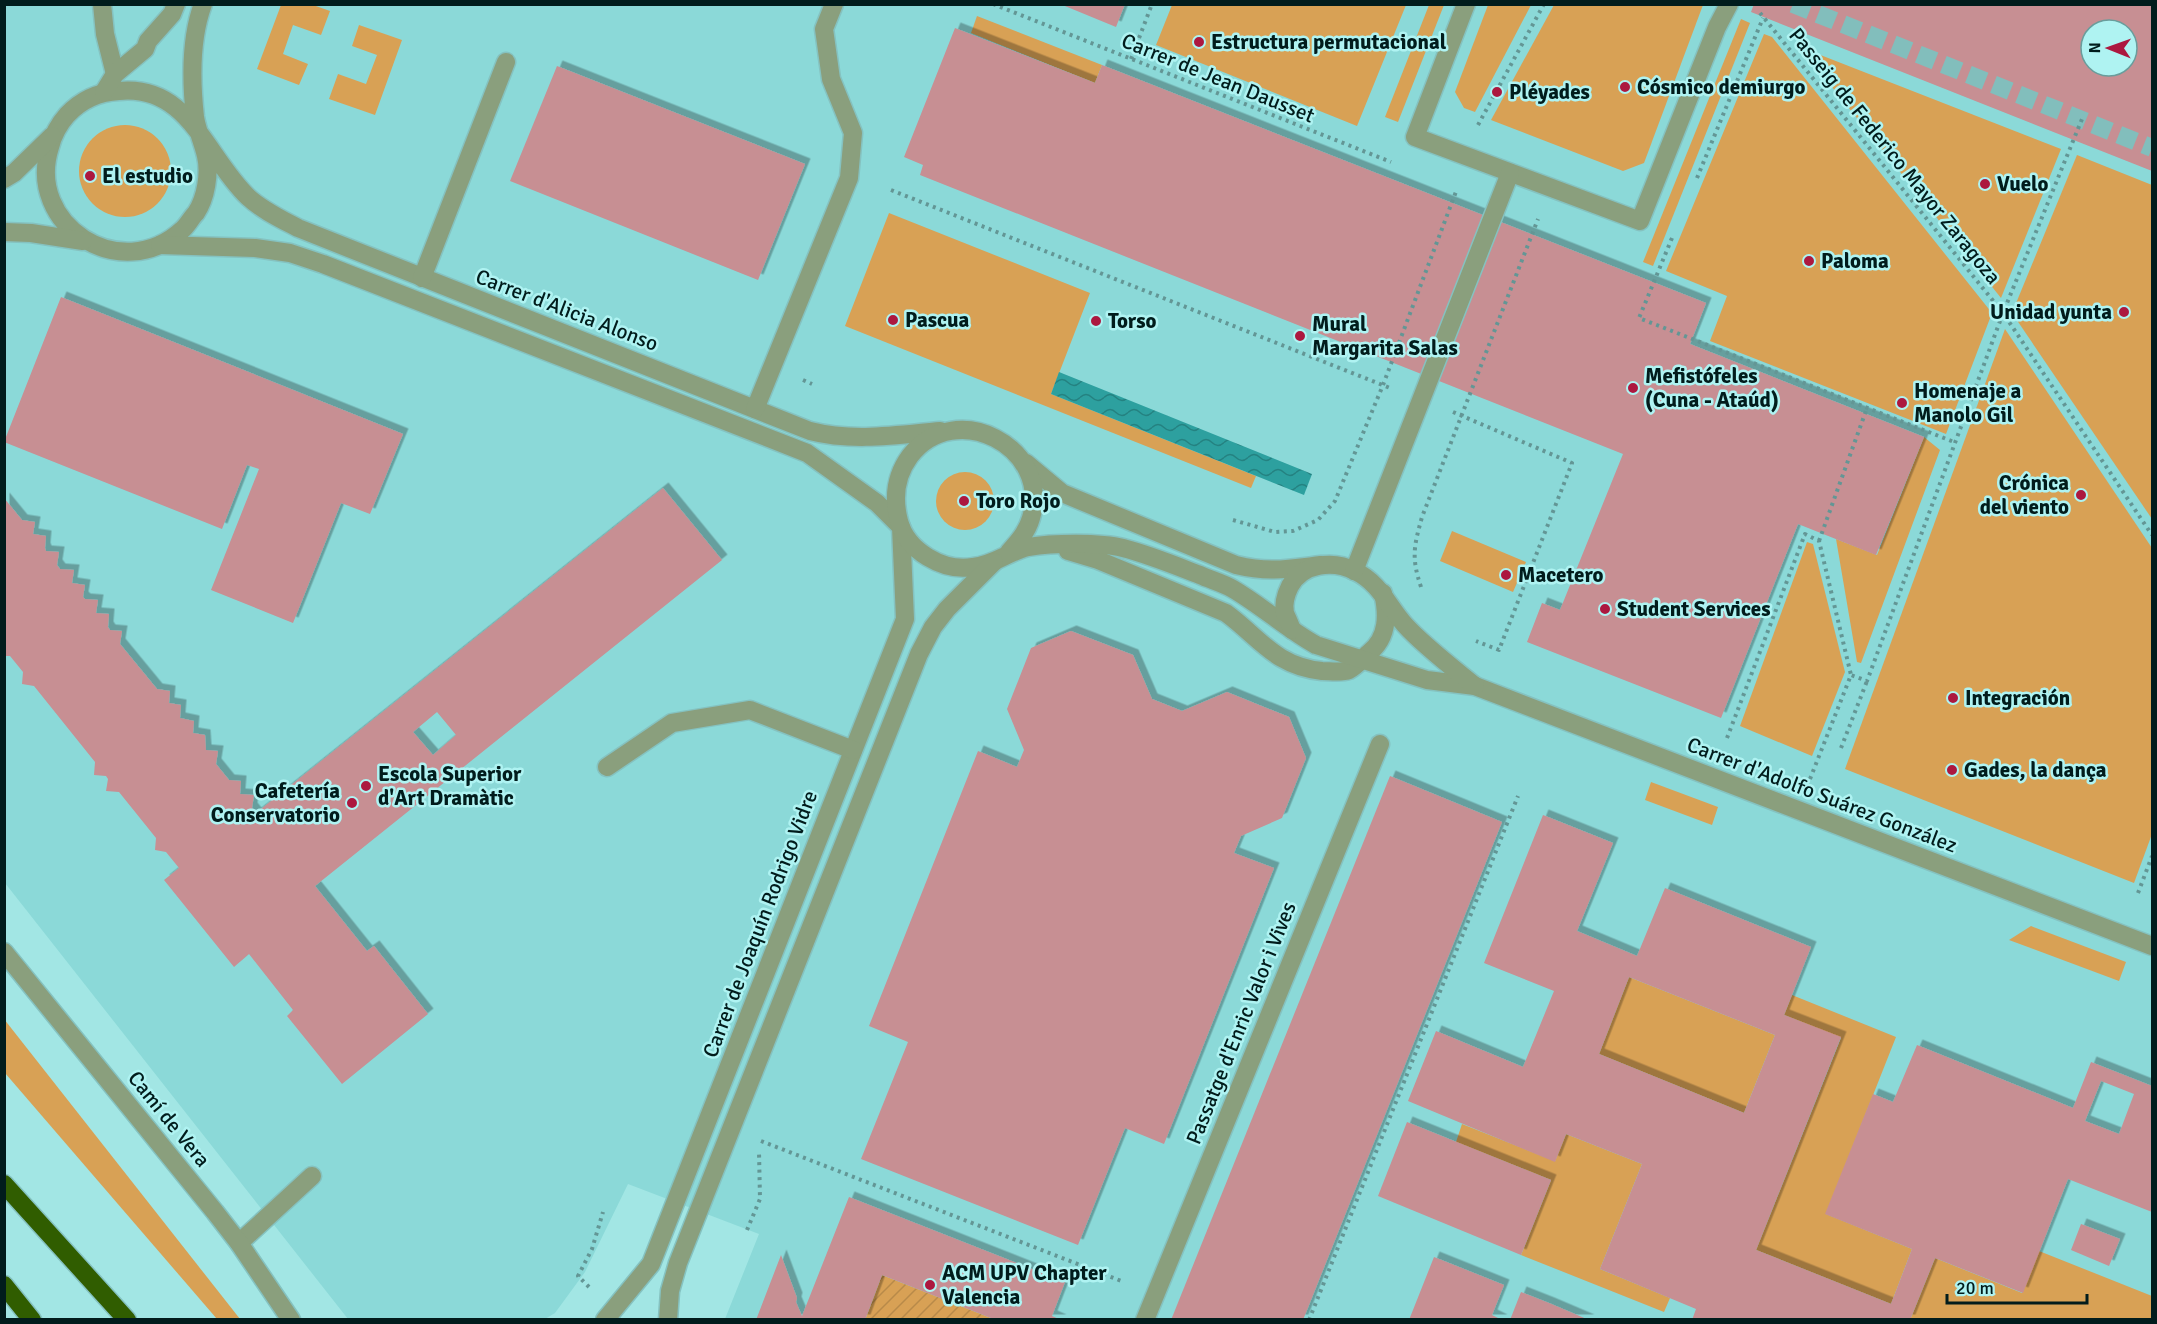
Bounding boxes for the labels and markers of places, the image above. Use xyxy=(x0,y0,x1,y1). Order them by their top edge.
place label: Estructura permutacional xyxy=(1211,29,1447,55)
marker: Estructura permutacional xyxy=(1192,35,1206,49)
place label: Cósmico demiurgo xyxy=(1637,74,1805,100)
place label: Pléyades xyxy=(1509,79,1590,105)
marker: Cósmico demiurgo xyxy=(1618,80,1632,94)
marker: Pléyades xyxy=(1490,85,1504,99)
place label: El estudio xyxy=(102,163,193,189)
marker: El estudio xyxy=(83,169,97,183)
place label: Vuelo xyxy=(1997,171,2048,197)
marker: Vuelo xyxy=(1978,177,1992,191)
place label: Paloma xyxy=(1821,248,1889,274)
marker: Paloma xyxy=(1802,254,1816,268)
place label: Unidad yunta xyxy=(1990,299,2112,325)
marker: Unidad yunta xyxy=(2117,305,2131,319)
place label: Pascua xyxy=(905,307,970,333)
place label: Torso xyxy=(1108,308,1156,334)
place label: Mural Margarita Salas xyxy=(1312,311,1458,361)
marker: Pascua xyxy=(886,313,900,327)
marker: Torso xyxy=(1089,314,1103,328)
marker: Mural Margarita Salas xyxy=(1293,329,1307,343)
place label: Mefistófeles (Cuna - Ataúd) xyxy=(1645,363,1779,413)
place label: Homenaje a Manolo Gil xyxy=(1914,378,2022,428)
marker: Mefistófeles (Cuna - Ataúd) xyxy=(1626,381,1640,395)
marker: Homenaje a Manolo Gil xyxy=(1895,396,1909,410)
place label: Crónica del viento xyxy=(1980,470,2069,520)
place label: Toro Rojo xyxy=(976,488,1060,514)
marker: Crónica del viento xyxy=(2074,488,2088,502)
marker: Toro Rojo xyxy=(957,494,971,508)
place label: Macetero xyxy=(1518,562,1604,588)
marker: Macetero xyxy=(1499,568,1513,582)
place label: Student Services xyxy=(1617,596,1770,622)
marker: Student Services xyxy=(1598,602,1612,616)
place label: Integración xyxy=(1965,685,2070,711)
marker: Integración xyxy=(1946,691,1960,705)
place label: Gades, la dança xyxy=(1964,757,2107,783)
place label: Escola Superior d'Art Dramàtic xyxy=(378,761,522,811)
marker: Gades, la dança xyxy=(1945,763,1959,777)
place label: Cafetería Conservatorio xyxy=(211,778,340,828)
marker: Escola Superior d'Art Dramàtic xyxy=(359,779,373,793)
marker: Cafetería Conservatorio xyxy=(345,796,359,810)
place label: ACM UPV Chapter Valencia xyxy=(942,1260,1107,1310)
marker: ACM UPV Chapter Valencia xyxy=(923,1278,937,1292)

